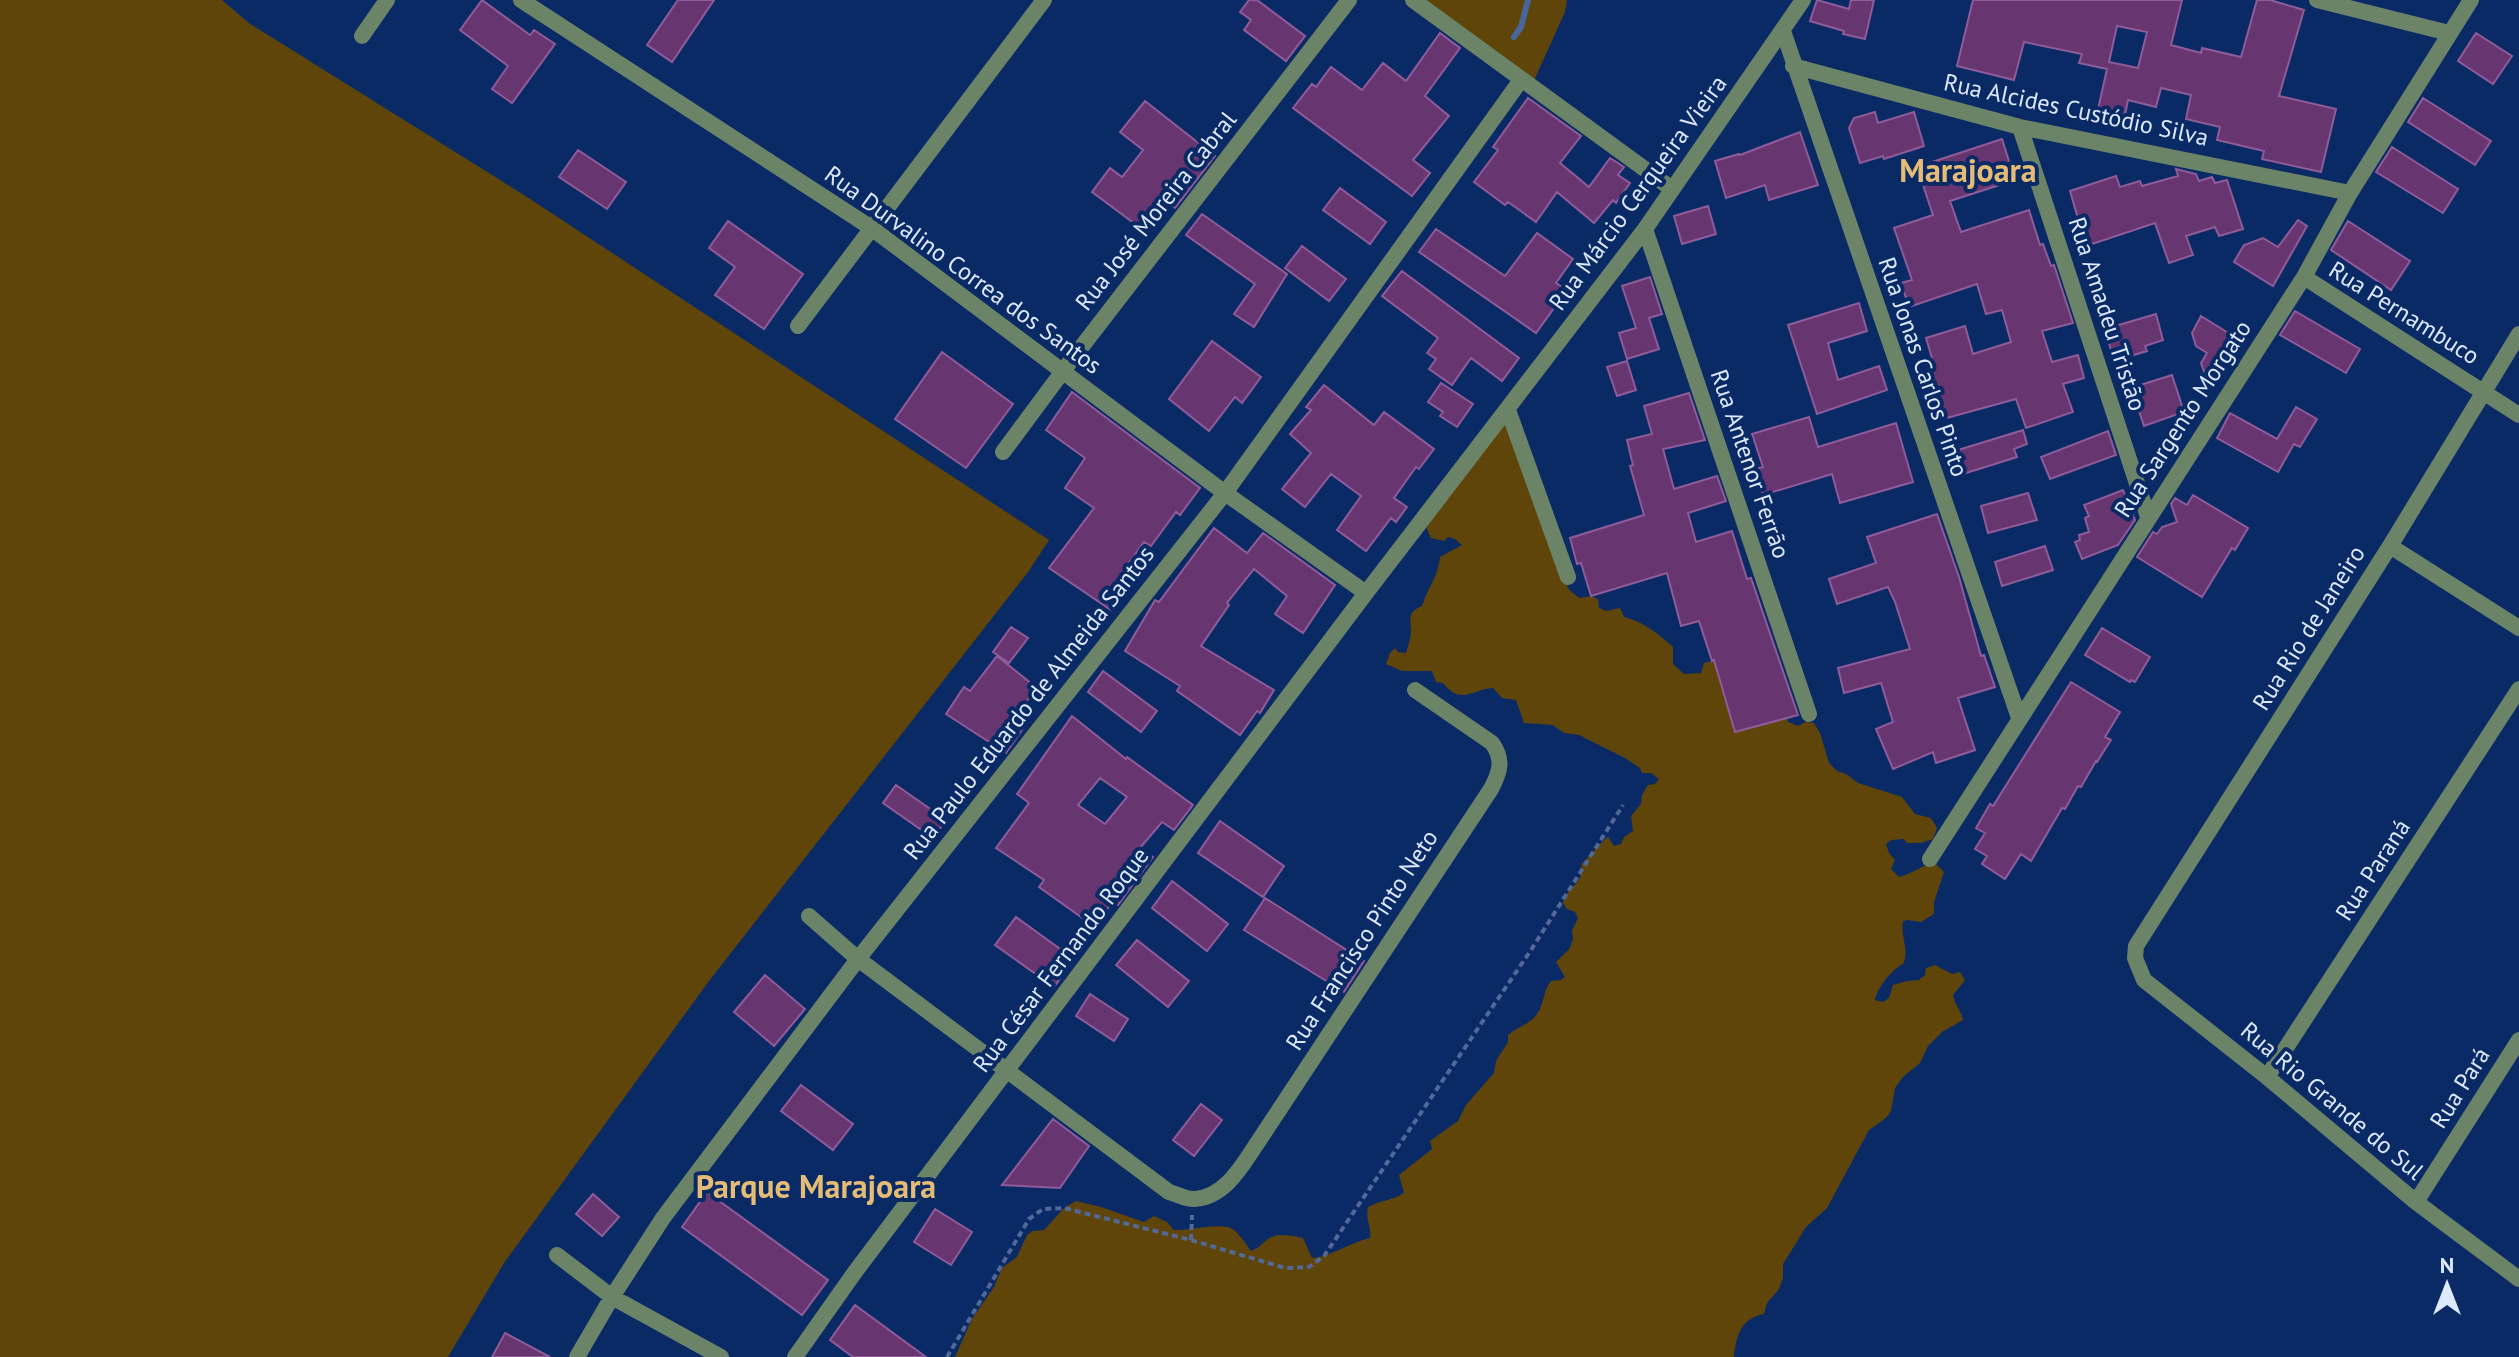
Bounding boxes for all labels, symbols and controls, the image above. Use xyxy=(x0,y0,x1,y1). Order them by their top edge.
street label: Rua Alcides Custódio Silva xyxy=(1941,66,2211,153)
street label: Rua Márcio Cerqueira Vieira xyxy=(1542,69,1733,316)
street label: Rua José Moreira Cabral xyxy=(1068,105,1243,316)
district label: Marajoara xyxy=(1899,149,2037,191)
street label: Rua Durvalino Correa dos Santos xyxy=(819,159,1108,381)
street label: Rua Amadeu Tristão xyxy=(2062,213,2153,415)
street label: Rua Jonas Carlos Pinto xyxy=(1871,253,1976,481)
street label: Rua Pernambuco xyxy=(2323,254,2485,371)
street label: Rua Sargento Morgato xyxy=(2107,314,2258,523)
street label: Rua Antenor Ferrão xyxy=(1704,365,1797,562)
street label: Rua Paulo Eduardo de Almeida Santos xyxy=(896,540,1161,866)
street label: Rua Rio de Janeiro xyxy=(2245,540,2372,716)
street label: Rua Paraná xyxy=(2328,813,2417,926)
street label: Rua Francisco Pinto Neto xyxy=(1279,824,1445,1056)
street label: Rua César Fernando Roque xyxy=(966,841,1155,1078)
street label: Rua Rio Grande do Sul xyxy=(2234,1015,2430,1186)
street label: Rua Pará xyxy=(2423,1041,2497,1134)
district label: Parque Marajoara xyxy=(696,1165,936,1207)
north arrow xyxy=(2407,1245,2487,1325)
text: N xyxy=(2440,1251,2454,1279)

